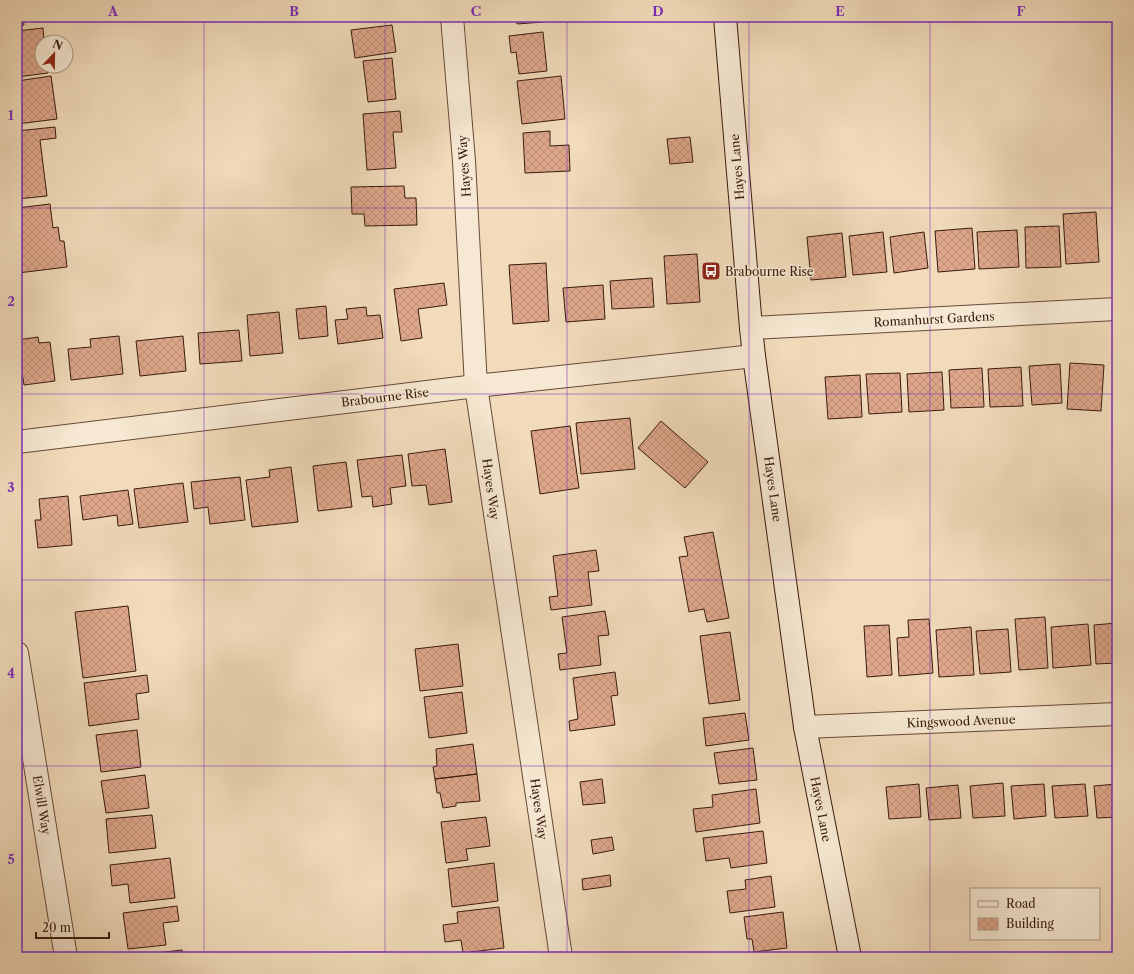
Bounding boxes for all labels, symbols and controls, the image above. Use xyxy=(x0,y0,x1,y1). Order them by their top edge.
text: A xyxy=(107,3,119,19)
text: B xyxy=(289,3,299,19)
text: C xyxy=(471,3,481,19)
text: D xyxy=(652,3,664,19)
text: E xyxy=(835,3,845,19)
text: F xyxy=(1017,3,1026,19)
north arrow xyxy=(34,34,74,74)
text: N xyxy=(51,36,65,53)
text: 1 xyxy=(8,107,14,123)
street label: Hayes Lane xyxy=(727,133,747,201)
street label: Hayes Way xyxy=(454,134,474,197)
bus stop icon: Brabourne Rise xyxy=(700,260,722,282)
place label: Brabourne Rise xyxy=(725,264,814,279)
text: 2 xyxy=(7,293,15,309)
street label: Romanhurst Gardens xyxy=(873,308,995,330)
street label: Brabourne Rise xyxy=(340,384,430,410)
street label: Hayes Lane xyxy=(761,455,785,523)
street label: Hayes Way xyxy=(479,457,503,521)
text: 3 xyxy=(7,479,15,495)
text: 4 xyxy=(7,665,15,681)
street label: Kingswood Avenue xyxy=(906,712,1016,730)
street label: Elwill Way xyxy=(30,774,54,836)
street label: Hayes Lane xyxy=(807,775,835,843)
street label: Hayes Way xyxy=(527,777,551,841)
text: 5 xyxy=(7,851,15,867)
legend xyxy=(970,888,1100,940)
text: Road xyxy=(1006,896,1036,911)
scale bar xyxy=(36,914,109,940)
text: Building xyxy=(1006,916,1054,931)
text: 20 m xyxy=(42,920,71,935)

